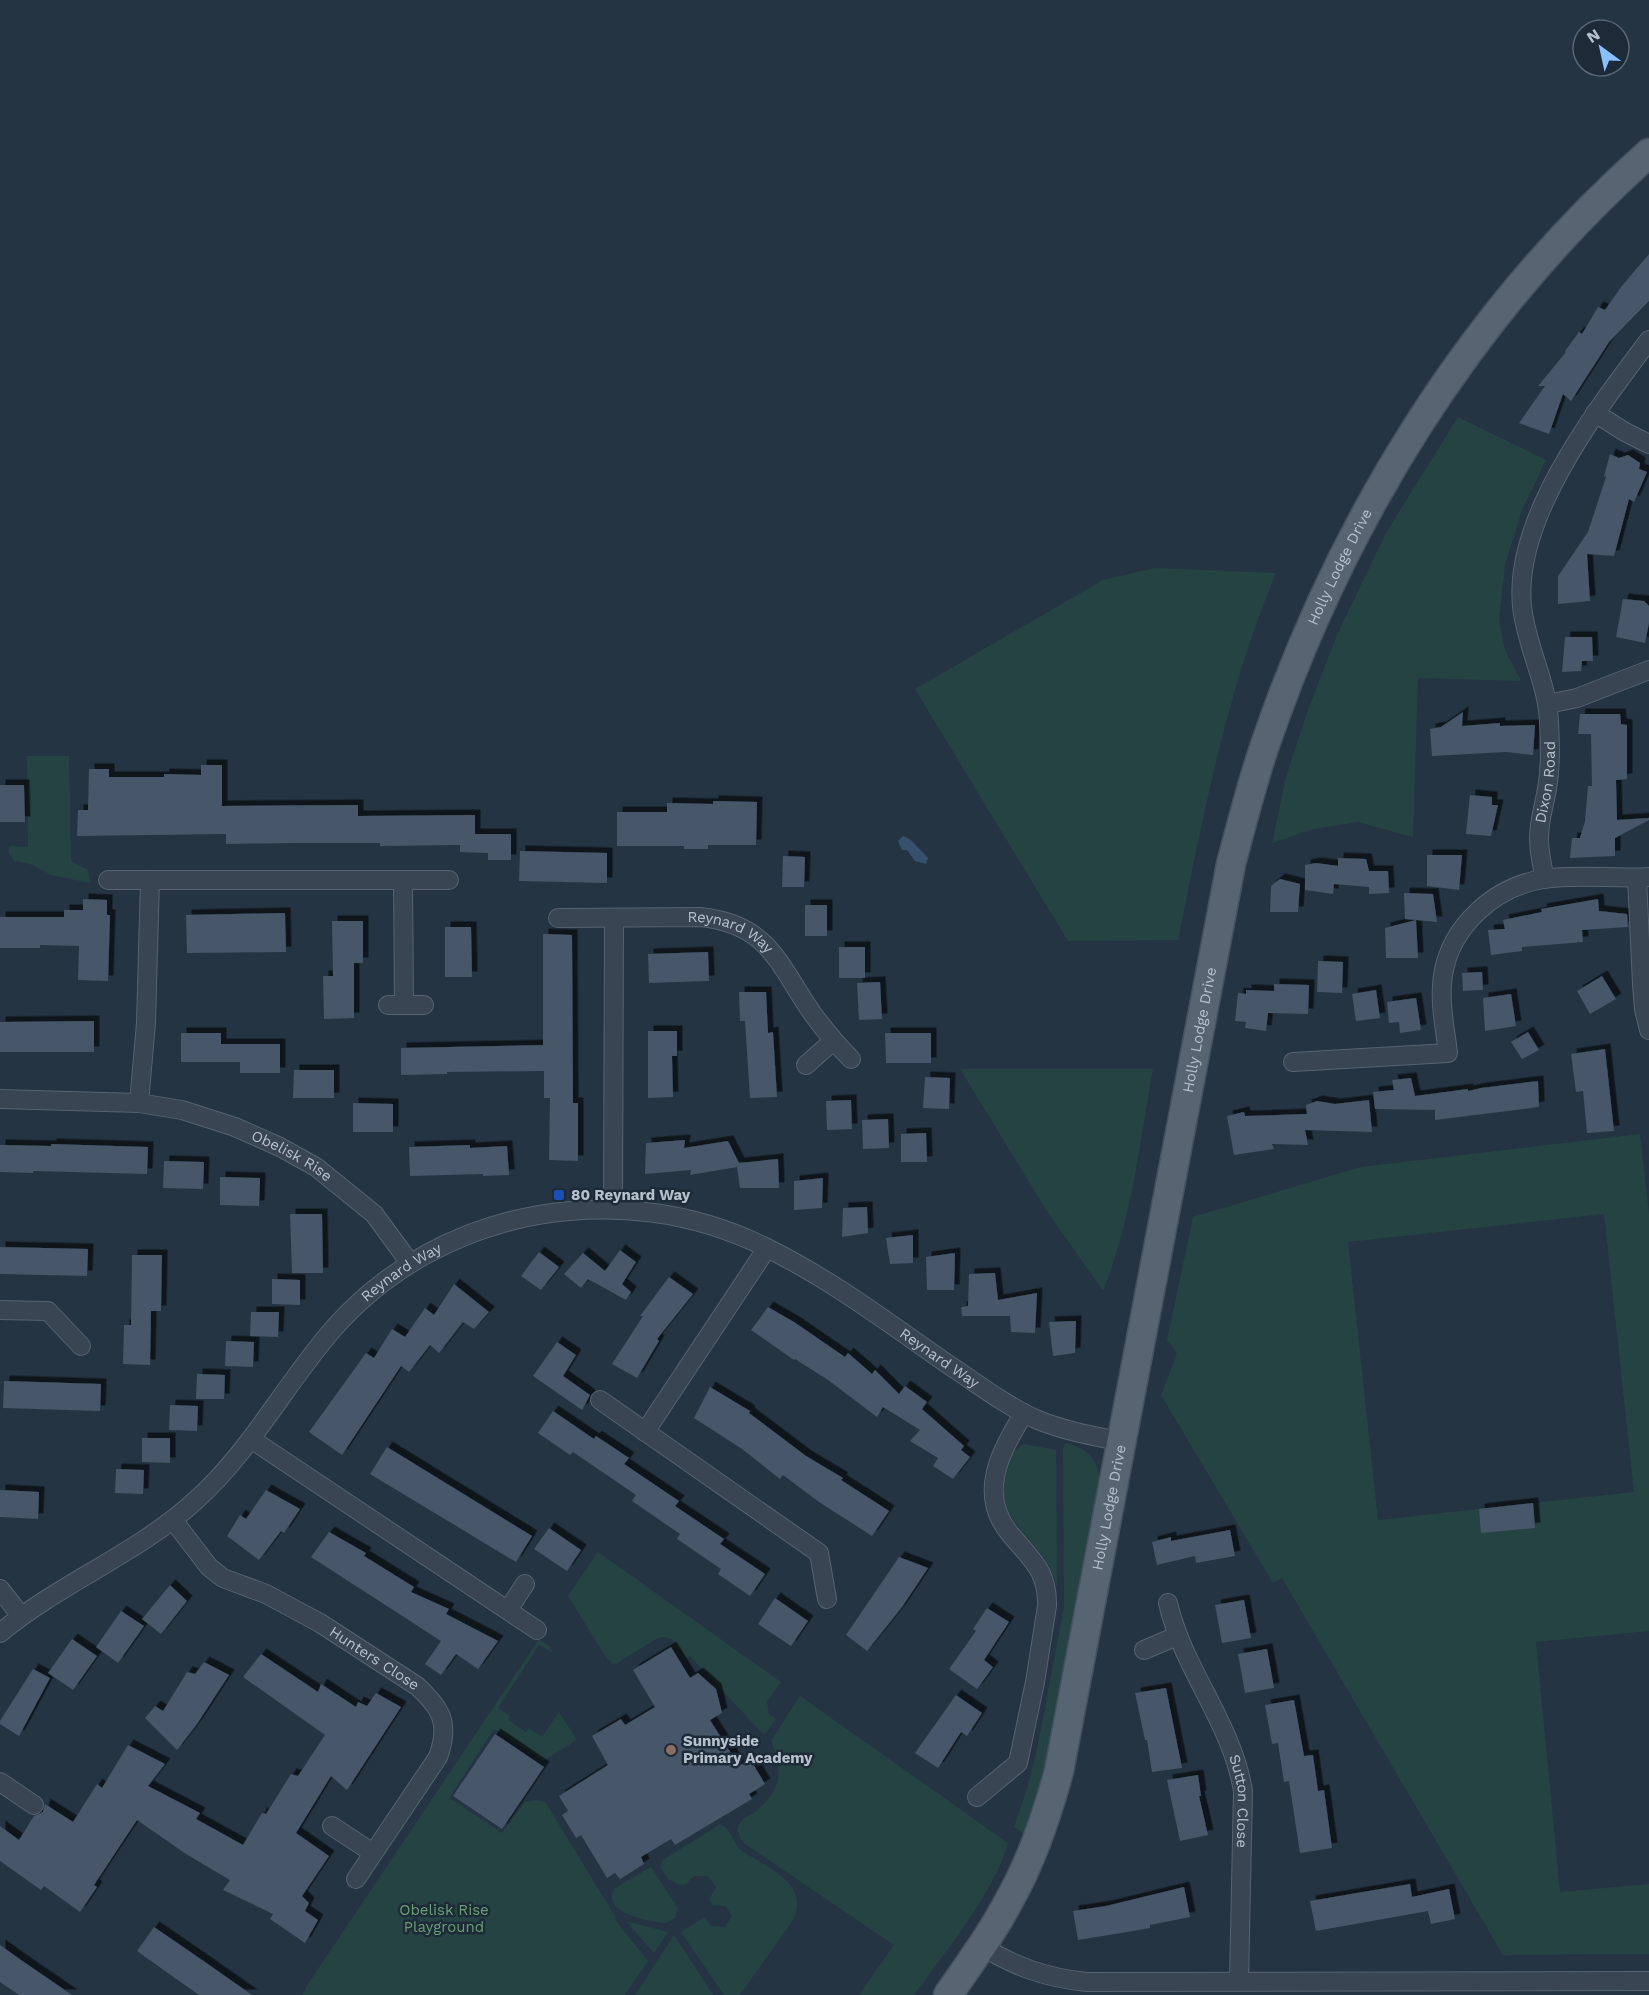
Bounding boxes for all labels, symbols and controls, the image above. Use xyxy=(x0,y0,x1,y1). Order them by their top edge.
north arrow xyxy=(1571,18,1631,78)
text: N xyxy=(1583,25,1603,47)
street label: Holly Lodge Drive xyxy=(1304,506,1376,628)
street label: Dixon Road xyxy=(1531,741,1559,824)
street label: Reynard Way xyxy=(687,908,778,957)
street label: Holly Lodge Drive xyxy=(1179,966,1220,1094)
street label: Obelisk Rise xyxy=(249,1126,336,1185)
place label: 80 Reynard Way xyxy=(571,1186,691,1204)
marker: 80 Reynard Way xyxy=(552,1188,566,1202)
street label: Reynard Way xyxy=(357,1239,445,1306)
street label: Reynard Way xyxy=(896,1324,983,1392)
street label: Holly Lodge Drive xyxy=(1088,1443,1130,1572)
street label: Hunters Close xyxy=(326,1623,423,1694)
place label: Sunnyside Primary Academy xyxy=(683,1732,813,1767)
marker: Sunnyside Primary Academy xyxy=(664,1743,678,1757)
street label: Sutton Close xyxy=(1225,1752,1252,1848)
park label: Obelisk Rise Playground xyxy=(399,1901,489,1936)

